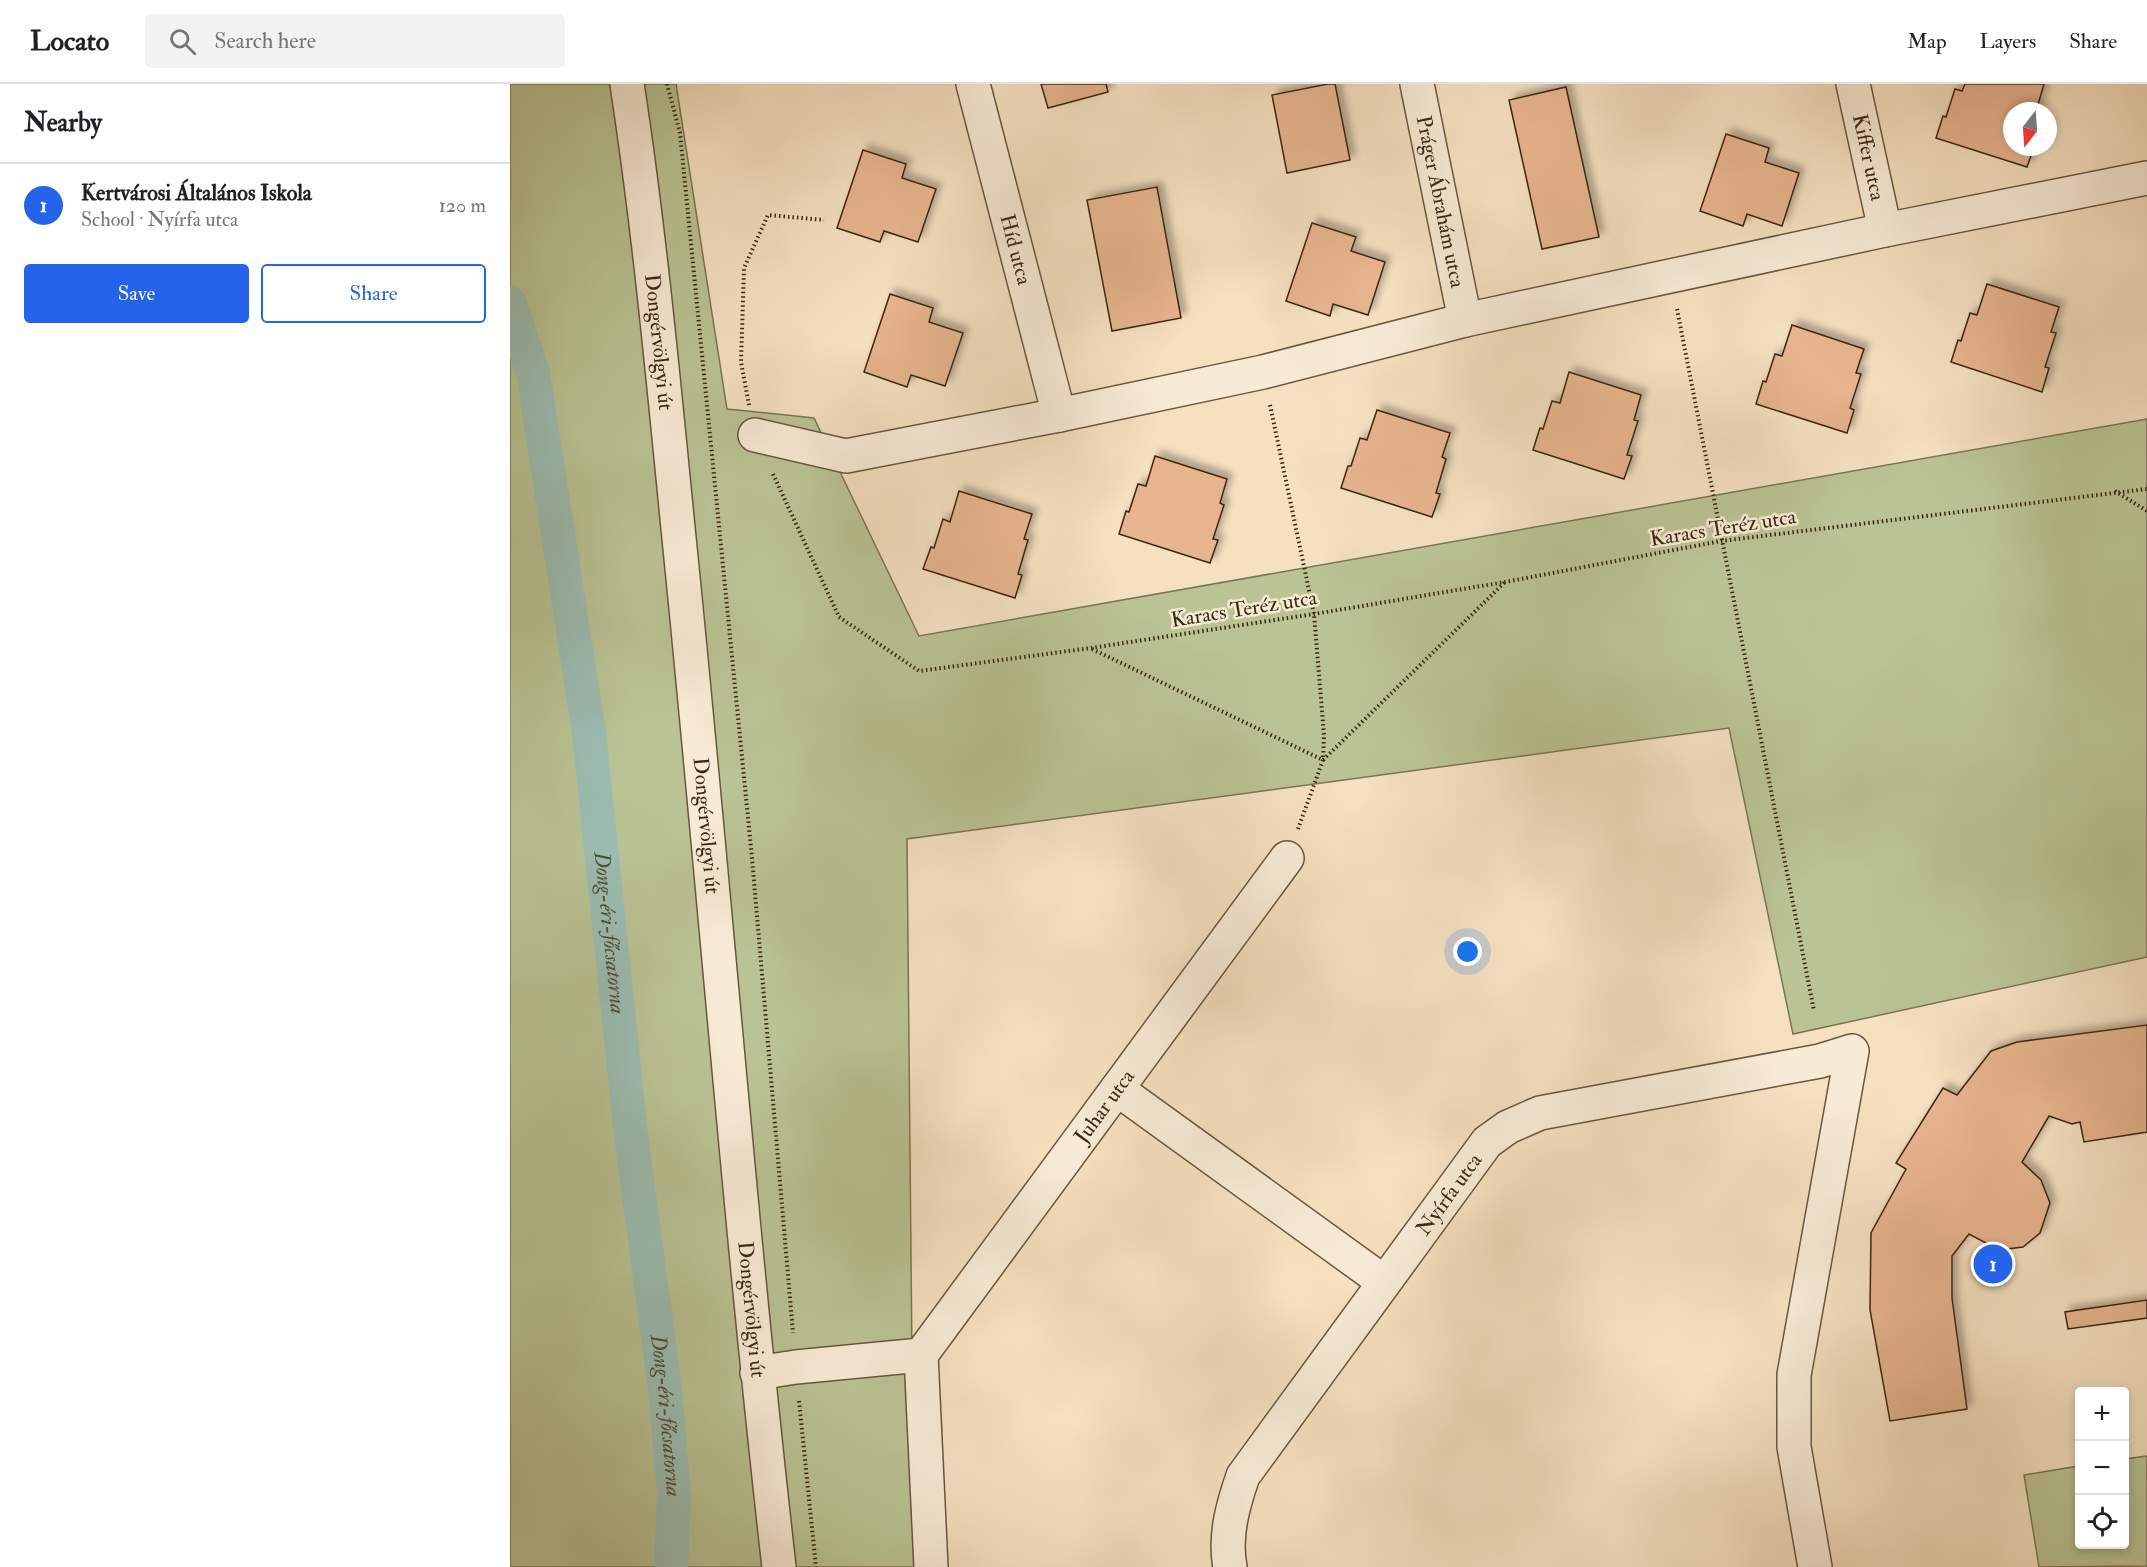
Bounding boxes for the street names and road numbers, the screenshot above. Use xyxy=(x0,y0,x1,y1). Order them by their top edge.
street label: Kiffer utca xyxy=(1846,111,1892,203)
street label: Práger Ábrahám utca xyxy=(1410,113,1472,290)
street label: Híd utca xyxy=(994,211,1038,288)
street label: Dongérvölgyi út xyxy=(639,272,680,412)
street label: Karacs Teréz utca xyxy=(1648,503,1798,553)
street label: Karacs Teréz utca xyxy=(1169,584,1319,634)
street label: Dongérvölgyi út xyxy=(687,756,726,895)
street label: Juhar utca xyxy=(1067,1063,1141,1149)
street label: Nyírfa utca xyxy=(1410,1147,1488,1241)
street label: Dongérvölgyi út xyxy=(732,1240,772,1379)

